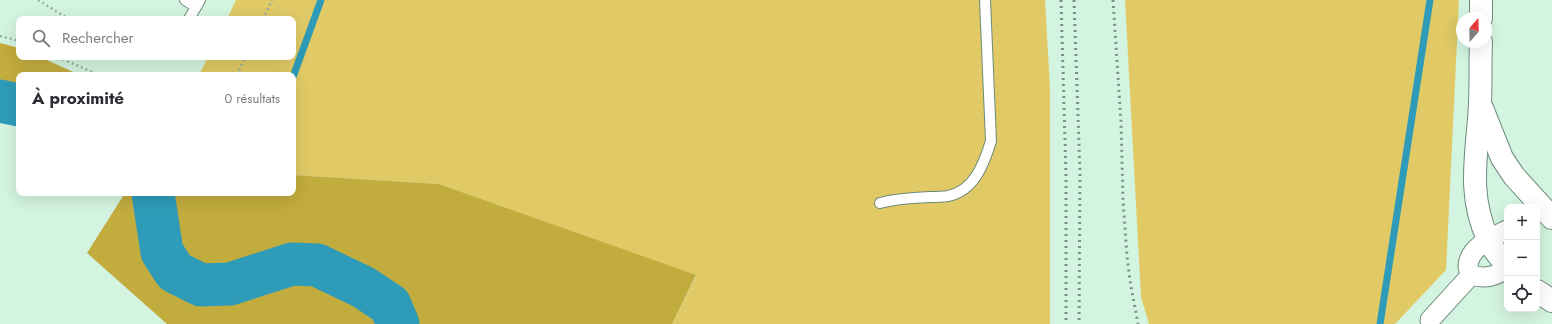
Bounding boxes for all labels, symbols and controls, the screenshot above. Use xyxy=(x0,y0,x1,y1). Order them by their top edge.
north arrow xyxy=(1456,12,1492,48)
search box xyxy=(16,16,296,60)
icon: search xyxy=(30,27,52,49)
text: Rechercher xyxy=(62,27,134,49)
text: À proximité xyxy=(32,86,124,110)
text: 0 résultats xyxy=(225,89,280,108)
map controls xyxy=(1504,204,1540,312)
button: + xyxy=(1504,204,1540,240)
button: − xyxy=(1504,240,1540,276)
button: locate xyxy=(1504,276,1540,312)

